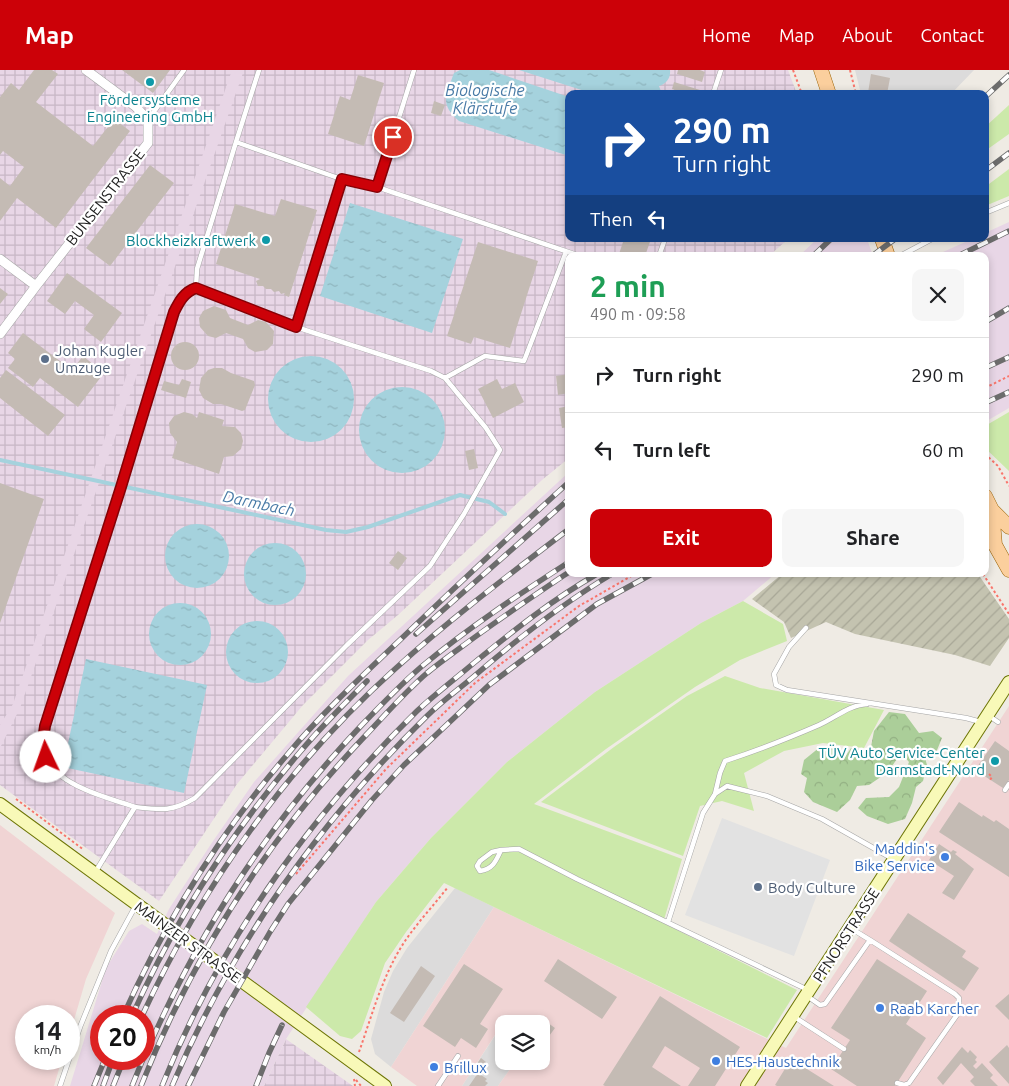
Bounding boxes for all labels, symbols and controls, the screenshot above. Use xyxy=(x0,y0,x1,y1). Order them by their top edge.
text: Map xyxy=(25,22,74,49)
text: Home xyxy=(702,25,751,45)
text: Map xyxy=(779,25,814,45)
text: About xyxy=(842,25,892,45)
text: Contact xyxy=(920,25,984,45)
marker: Fördersysteme Engineering GmbH xyxy=(144,76,156,88)
water label: Biologische Klärstufe xyxy=(445,81,525,117)
place label: Fördersysteme Engineering GmbH xyxy=(87,91,213,125)
icon: right xyxy=(590,110,655,175)
text: 290 m xyxy=(673,110,771,150)
pin xyxy=(372,116,414,158)
icon: arrive xyxy=(379,123,407,151)
street label: BUNSENSTRASSE xyxy=(62,145,148,249)
text: Turn right xyxy=(673,151,771,176)
icon: left xyxy=(643,205,671,233)
text: Then xyxy=(590,208,633,230)
place label: Blockheizkraftwerk xyxy=(126,232,256,249)
marker: Blockheizkraftwerk xyxy=(260,234,272,246)
text: 2 min xyxy=(590,269,666,303)
button: close xyxy=(912,269,964,321)
text: 490 m · 09:58 xyxy=(590,305,686,323)
place label: Johan Kugler Umzuge xyxy=(55,342,144,376)
marker: Johan Kugler Umzuge xyxy=(39,353,51,365)
icon: right xyxy=(590,361,618,389)
text: Turn right xyxy=(633,364,721,386)
text: 290 m xyxy=(911,364,964,386)
icon: left xyxy=(590,436,618,464)
text: Turn left xyxy=(633,439,711,461)
text: 60 m xyxy=(922,439,964,461)
water label: Darmbach xyxy=(221,487,297,519)
button: Exit xyxy=(590,509,772,567)
button: Share xyxy=(782,509,964,567)
position arrow xyxy=(19,730,71,782)
place label: TÜV Auto Service-Center Darmstadt-Nord xyxy=(819,744,985,778)
marker: TÜV Auto Service-Center Darmstadt-Nord xyxy=(989,755,1001,767)
place label: Maddin's Bike Service xyxy=(854,840,935,874)
marker: Maddin's Bike Service xyxy=(939,851,951,863)
place label: Body Culture xyxy=(768,879,856,896)
marker: Body Culture xyxy=(752,881,764,893)
street label: PFNORSTRASSE xyxy=(809,885,883,985)
street label: MAINZER STRASSE xyxy=(132,898,244,986)
place label: Raab Karcher xyxy=(890,1000,979,1017)
marker: Raab Karcher xyxy=(874,1002,886,1014)
speed limit sign: 20 xyxy=(90,1005,155,1070)
map controls xyxy=(495,1015,550,1070)
button: layers xyxy=(495,1015,550,1070)
text: 14 xyxy=(33,1017,62,1045)
text: km/h xyxy=(34,1043,61,1056)
place label: HES-Haustechnik xyxy=(726,1053,840,1070)
marker: HES-Haustechnik xyxy=(710,1055,722,1067)
place label: Brillux xyxy=(444,1059,487,1076)
marker: Brillux xyxy=(428,1061,440,1073)

